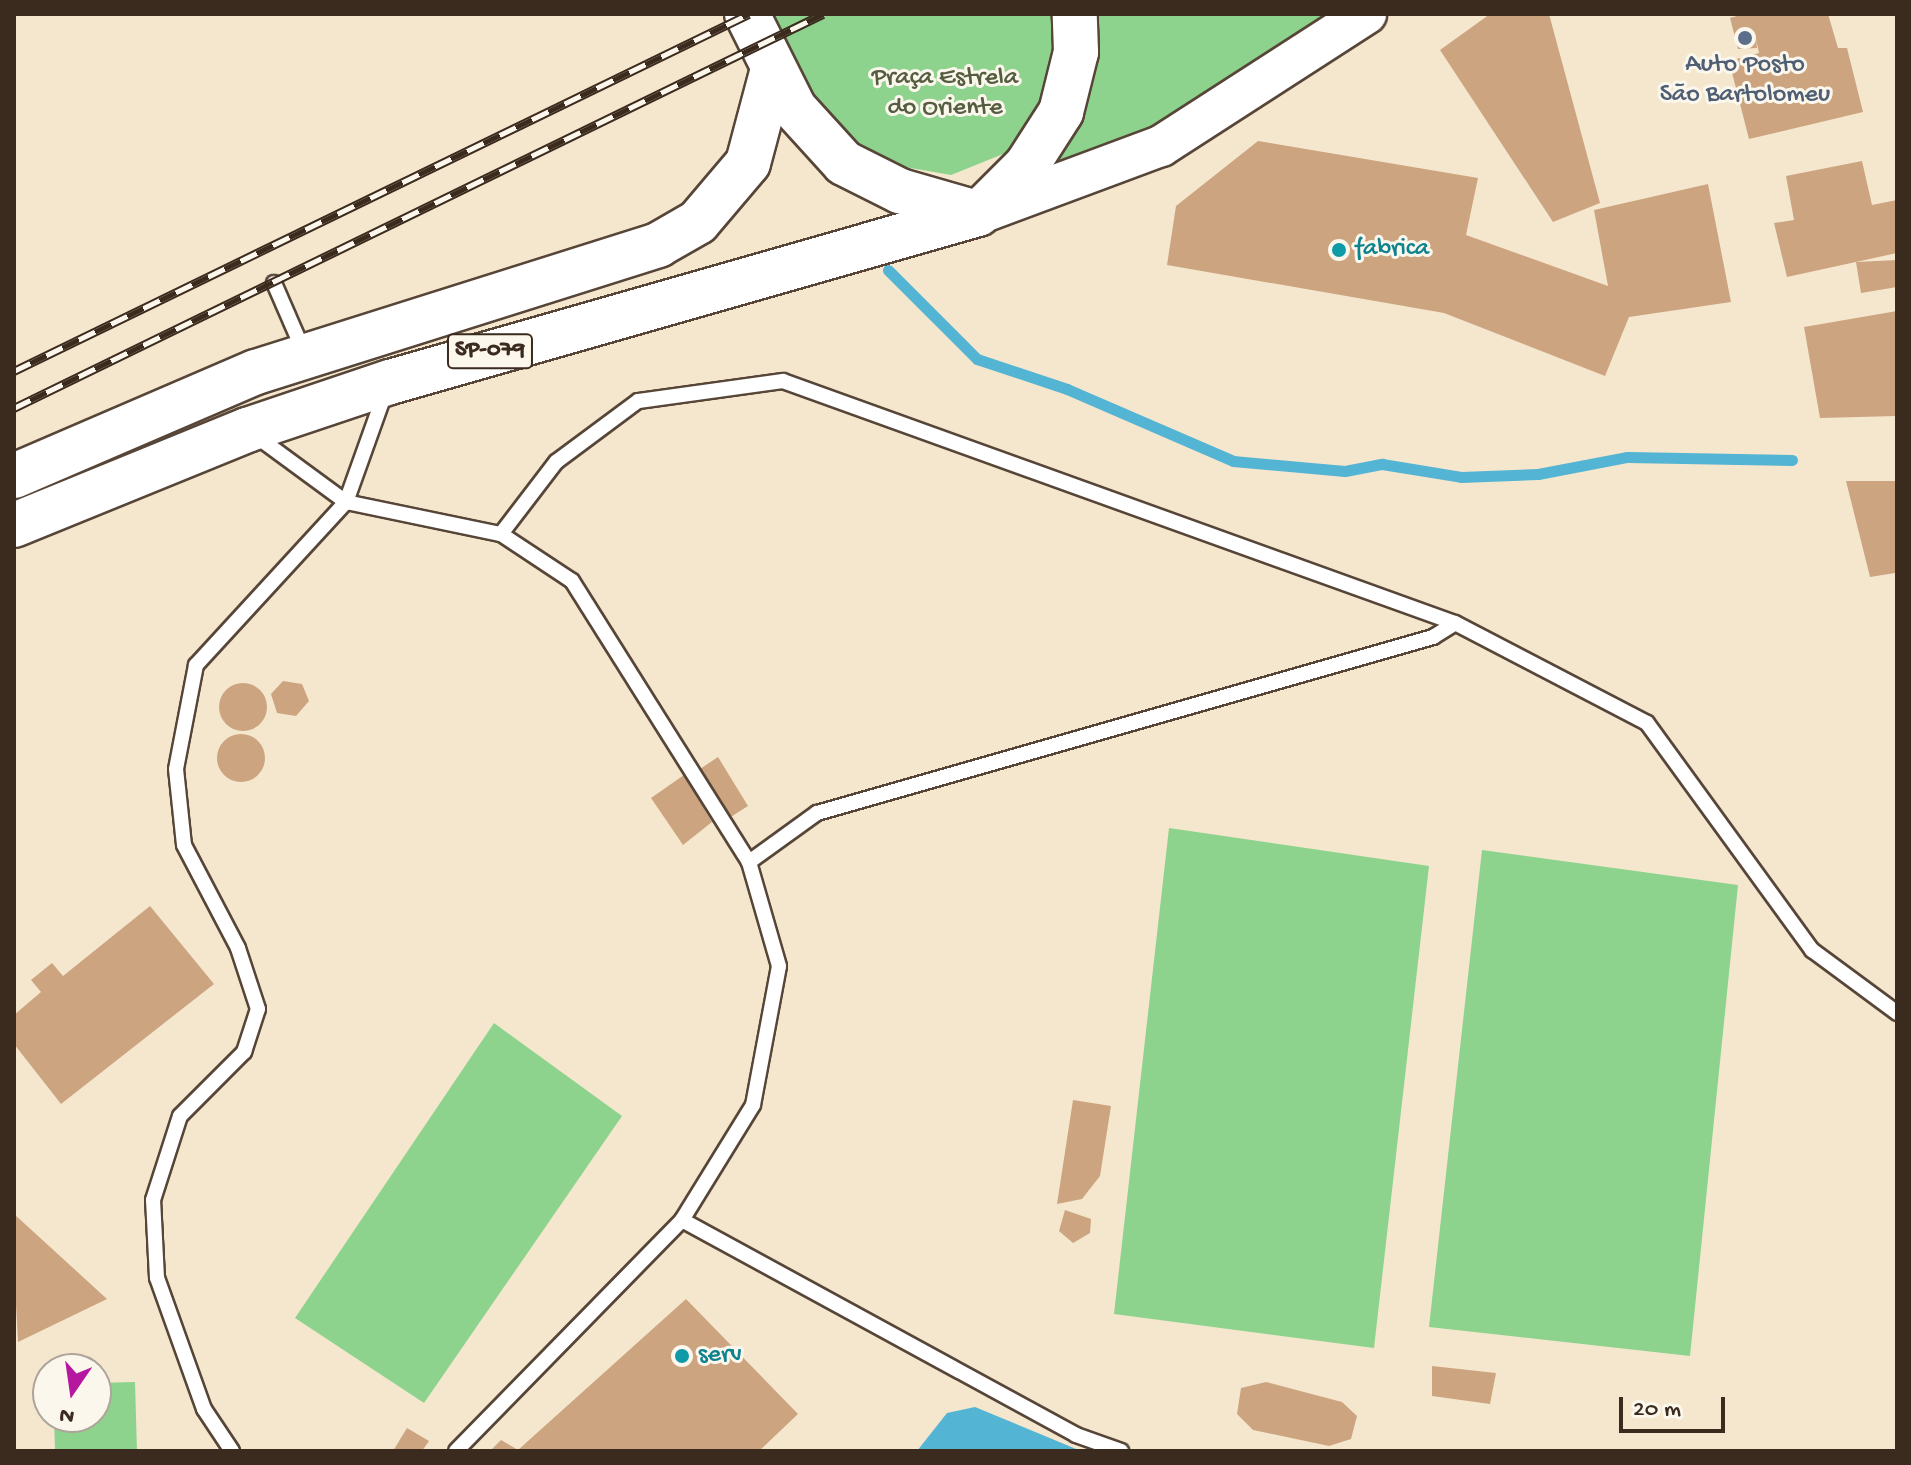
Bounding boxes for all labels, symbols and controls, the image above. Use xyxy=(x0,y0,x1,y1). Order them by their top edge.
marker: Auto Posto São Bartolomeu xyxy=(1736,29,1754,47)
place label: Auto Posto São Bartolomeu xyxy=(1660,50,1830,112)
park label: Praça Estrela do Oriente xyxy=(872,63,1018,124)
place label: fabrica xyxy=(1355,234,1429,266)
marker: fabrica xyxy=(1330,241,1348,259)
road number: SP-079 xyxy=(446,331,534,371)
place label: serv xyxy=(698,1340,742,1372)
marker: serv xyxy=(673,1347,691,1365)
north arrow xyxy=(32,1353,112,1433)
scale bar xyxy=(1623,1381,1729,1431)
text: 20 m xyxy=(1633,1396,1681,1425)
text: N xyxy=(57,1400,77,1429)

